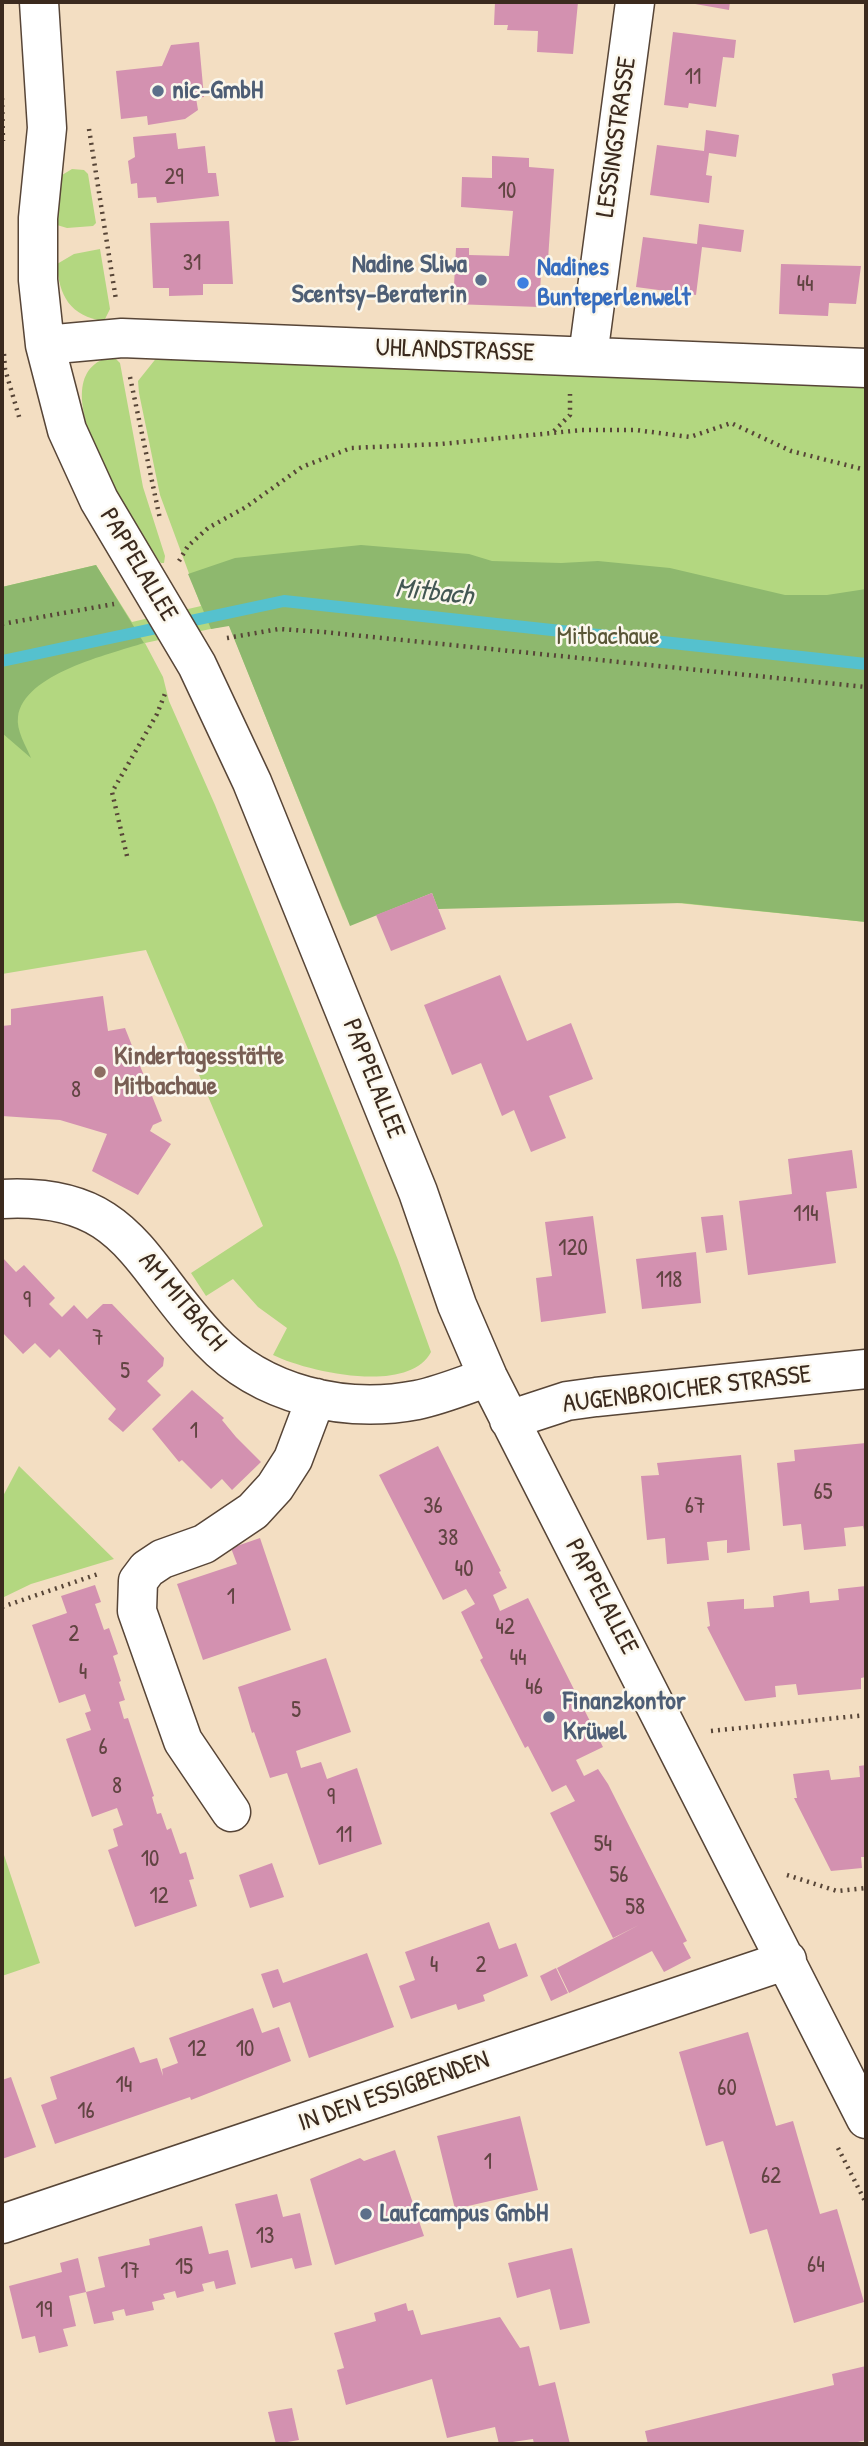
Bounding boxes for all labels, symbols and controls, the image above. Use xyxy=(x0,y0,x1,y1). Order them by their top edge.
street label: LESSINGSTRASSE xyxy=(590,55,644,219)
house number: 11 xyxy=(685,64,701,92)
place label: nic-GmbH xyxy=(172,75,263,107)
marker: nic-GmbH xyxy=(150,83,166,99)
house number: 29 xyxy=(164,164,184,192)
house number: 10 xyxy=(498,178,516,206)
place label: Nadine Sliwa Scentsy-Beraterin xyxy=(292,249,467,310)
house number: 31 xyxy=(183,250,201,278)
place label: Nadines Bunteperlenwelt xyxy=(537,252,690,314)
house number: 44 xyxy=(796,271,814,299)
marker: Nadine Sliwa Scentsy-Beraterin xyxy=(473,272,489,288)
marker: Nadines Bunteperlenwelt xyxy=(515,275,531,291)
street label: UHLANDSTRASSE xyxy=(375,333,535,369)
street label: PAPPELALLEE xyxy=(92,503,184,627)
water label: Mitbach xyxy=(394,572,474,614)
park label: Mitbachaue xyxy=(556,621,660,653)
street label: PAPPELALLEE xyxy=(335,1015,411,1143)
place label: Kindertagesstätte Mitbachaue xyxy=(114,1041,284,1102)
marker: Kindertagesstätte Mitbachaue xyxy=(92,1064,108,1080)
house number: 8 xyxy=(71,1077,81,1105)
house number: 114 xyxy=(793,1201,819,1229)
house number: 120 xyxy=(558,1235,588,1263)
street label: AM MITBACH xyxy=(131,1246,233,1358)
house number: 118 xyxy=(656,1267,682,1295)
house number: 9 xyxy=(23,1287,31,1315)
house number: 7 xyxy=(92,1325,104,1353)
house number: 5 xyxy=(120,1358,130,1386)
street label: AUGENBROICHER STRASSE xyxy=(561,1359,813,1421)
house number: 1 xyxy=(190,1418,198,1446)
house number: 65 xyxy=(814,1479,832,1507)
house number: 36 xyxy=(423,1493,443,1521)
house number: 67 xyxy=(685,1493,705,1521)
house number: 38 xyxy=(438,1525,458,1553)
street label: PAPPELALLEE xyxy=(558,1534,644,1660)
house number: 40 xyxy=(455,1556,473,1584)
house number: 1 xyxy=(227,1584,235,1612)
house number: 42 xyxy=(495,1614,515,1642)
house number: 2 xyxy=(69,1621,79,1649)
house number: 44 xyxy=(509,1645,527,1673)
house number: 4 xyxy=(79,1659,87,1687)
house number: 46 xyxy=(525,1674,543,1702)
place label: Finanzkontor Krüwel xyxy=(563,1686,686,1748)
house number: 5 xyxy=(291,1697,301,1725)
marker: Finanzkontor Krüwel xyxy=(541,1709,557,1725)
house number: 6 xyxy=(98,1734,108,1762)
house number: 8 xyxy=(112,1773,122,1801)
house number: 9 xyxy=(327,1784,335,1812)
house number: 11 xyxy=(336,1822,352,1850)
house number: 54 xyxy=(594,1831,612,1859)
house number: 10 xyxy=(141,1846,159,1874)
house number: 56 xyxy=(610,1862,628,1890)
house number: 12 xyxy=(149,1883,169,1911)
house number: 58 xyxy=(625,1894,645,1922)
house number: 4 xyxy=(430,1952,438,1980)
house number: 2 xyxy=(476,1952,486,1980)
house number: 12 xyxy=(187,2036,207,2064)
house number: 10 xyxy=(236,2036,254,2064)
street label: IN DEN ESSIGBENDEN xyxy=(295,2045,493,2139)
house number: 14 xyxy=(116,2072,132,2100)
house number: 60 xyxy=(717,2075,737,2103)
house number: 16 xyxy=(77,2098,95,2126)
house number: 1 xyxy=(484,2149,492,2177)
house number: 62 xyxy=(761,2163,781,2191)
place label: Laufcampus GmbH xyxy=(380,2198,548,2230)
marker: Laufcampus GmbH xyxy=(358,2206,374,2222)
house number: 13 xyxy=(256,2223,274,2251)
house number: 64 xyxy=(807,2252,825,2280)
house number: 15 xyxy=(175,2254,193,2282)
house number: 17 xyxy=(120,2258,140,2286)
house number: 19 xyxy=(36,2297,52,2325)

